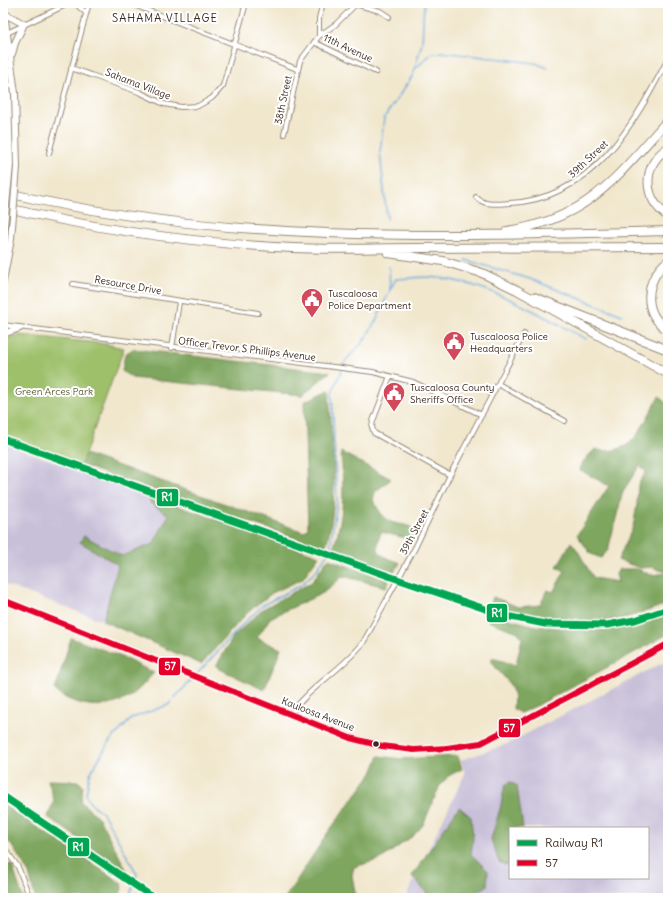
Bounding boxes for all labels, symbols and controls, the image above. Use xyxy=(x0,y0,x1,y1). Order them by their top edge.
district label: SAHAMA VILLAGE xyxy=(112,11,218,25)
street label: 11th Avenue xyxy=(321,31,375,65)
street label: Sahama Village xyxy=(103,66,173,102)
street label: 38th Street xyxy=(271,74,295,126)
street label: 39th Street xyxy=(565,137,611,181)
street label: Resource Drive xyxy=(93,273,163,297)
public building icon: Tuscaloosa Police Department xyxy=(299,286,325,319)
place label: Tuscaloosa Police Department xyxy=(328,287,412,312)
public building icon: Tuscaloosa Police Headquarters xyxy=(441,329,467,362)
place label: Tuscaloosa Police Headquarters xyxy=(470,330,548,355)
street label: Officer Trevor S Phillips Avenue xyxy=(177,334,317,364)
public building icon: Tuscaloosa County Sheriffs Office xyxy=(381,380,407,413)
place label: Tuscaloosa County Sheriffs Office xyxy=(410,381,494,406)
park label: Green Arces Park xyxy=(15,385,93,398)
line badge: R1 xyxy=(156,488,179,507)
text: R1 xyxy=(161,490,173,504)
street label: 39th Street xyxy=(397,506,432,557)
line badge: R1 xyxy=(486,603,508,623)
text: R1 xyxy=(491,606,503,620)
line badge: 57 xyxy=(158,657,181,676)
text: 57 xyxy=(164,659,176,673)
street label: Kauloosa Avenue xyxy=(280,694,356,734)
line badge: 57 xyxy=(498,718,521,738)
text: 57 xyxy=(503,721,515,735)
unlabelled marker xyxy=(371,739,381,749)
legend xyxy=(509,827,649,879)
text: Railway R1 xyxy=(545,835,603,850)
line badge: R1 xyxy=(67,837,90,857)
text: R1 xyxy=(72,840,84,854)
text: 57 xyxy=(545,855,558,870)

